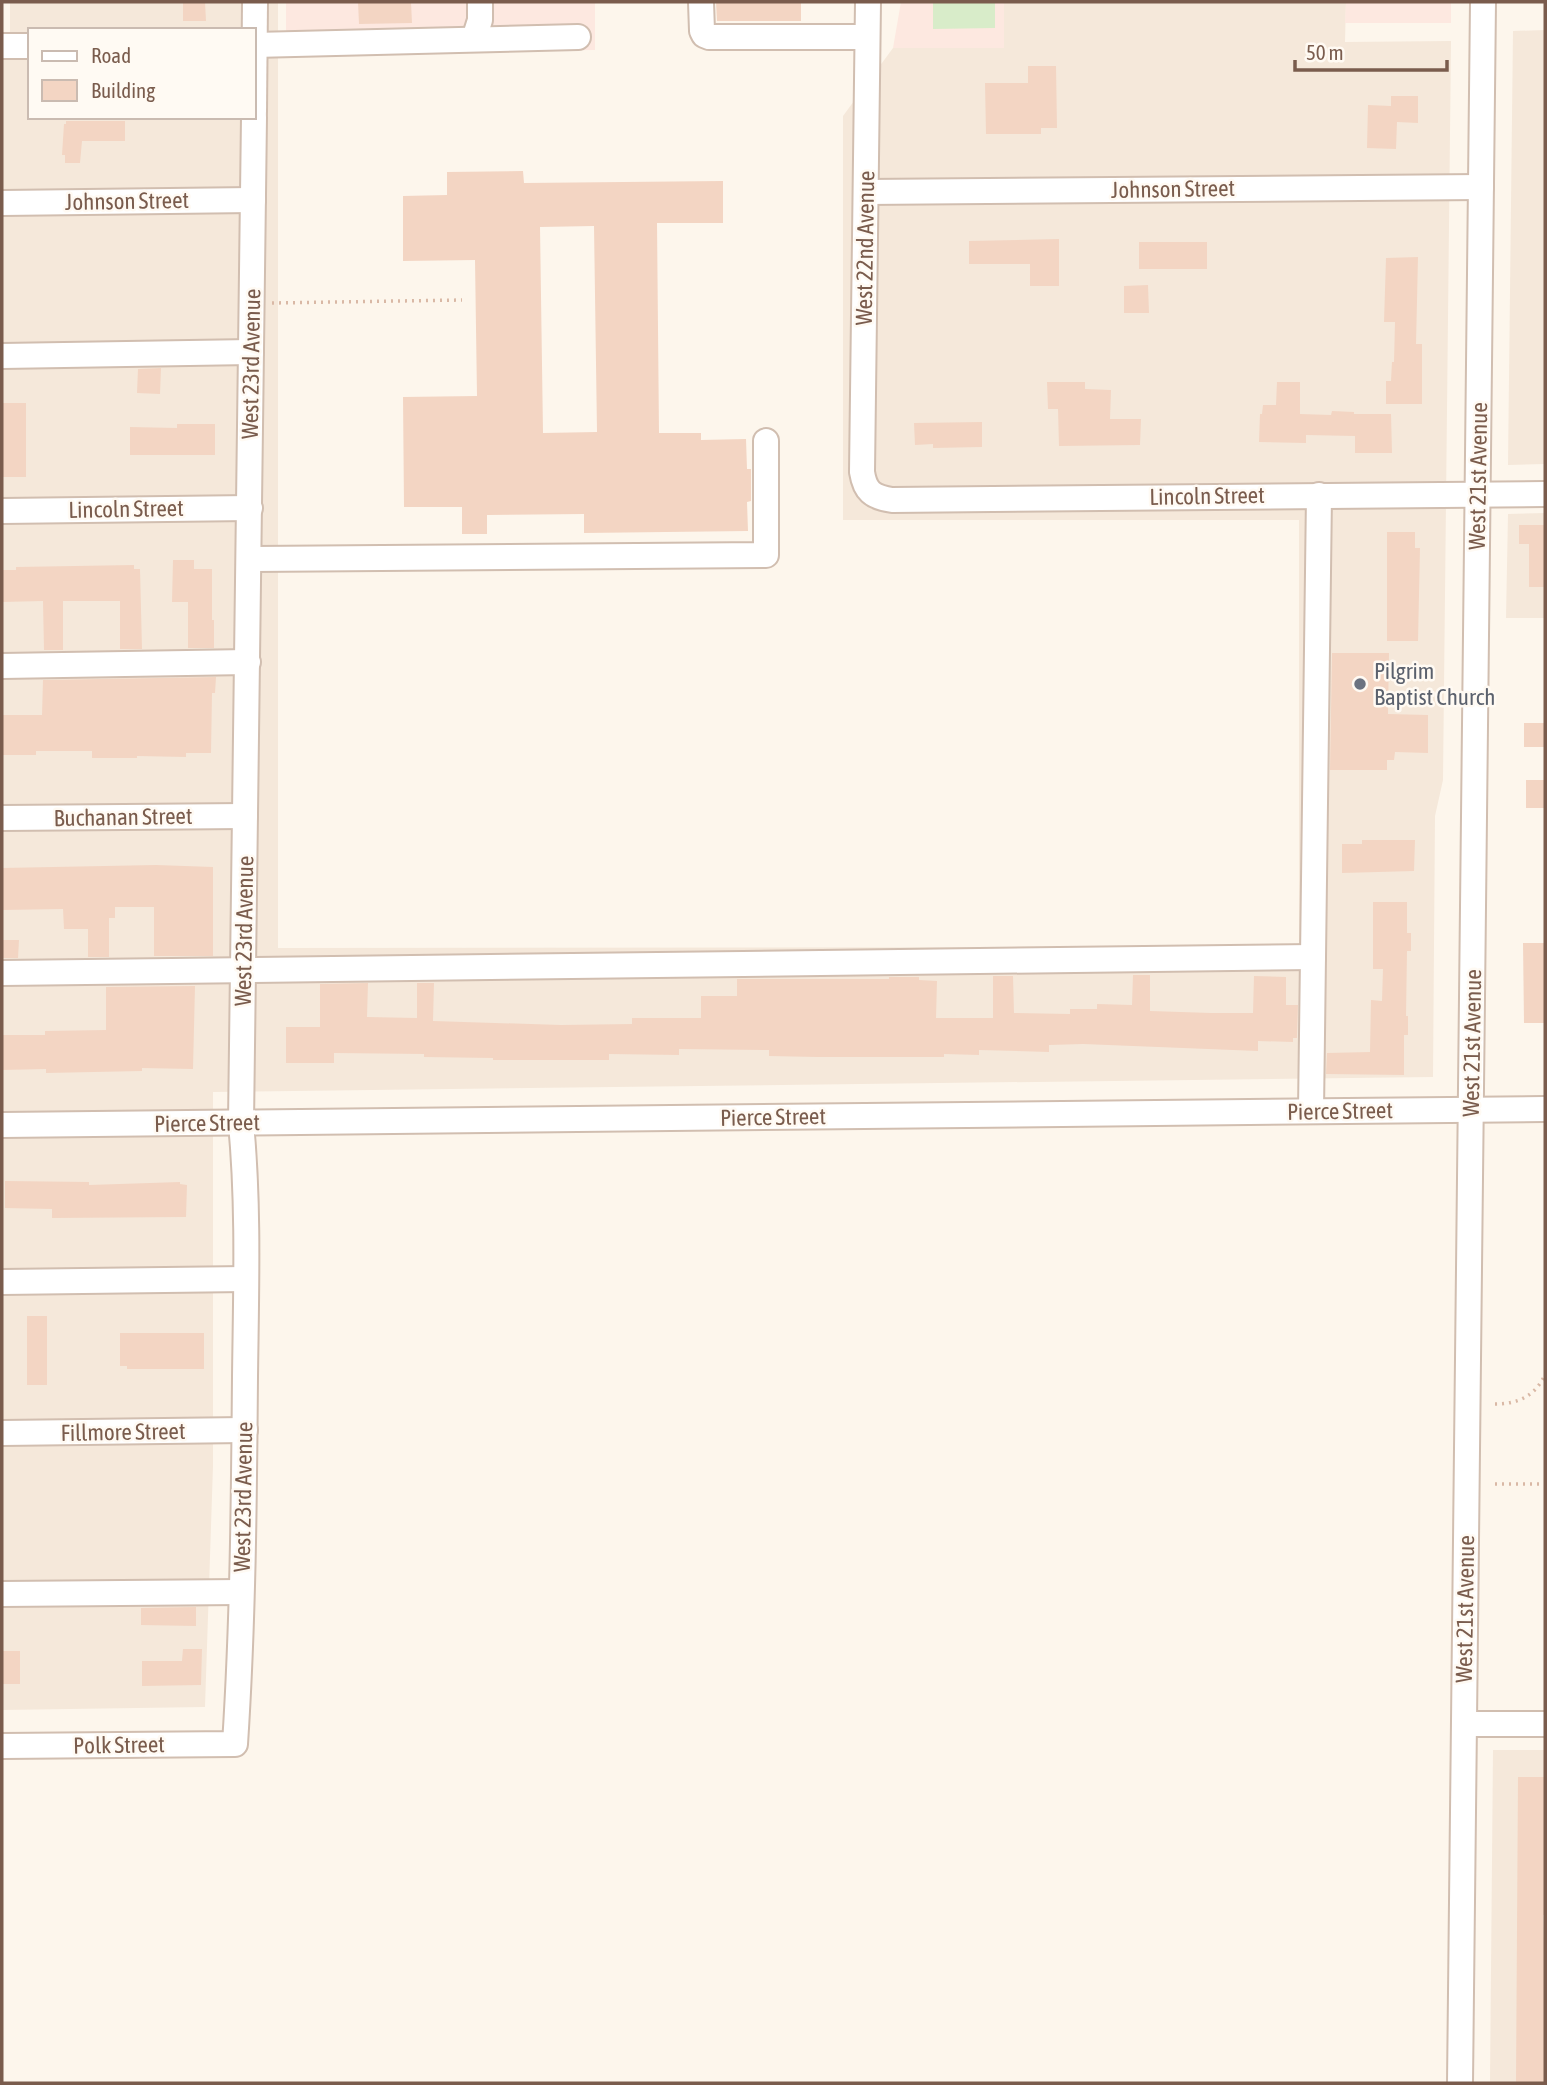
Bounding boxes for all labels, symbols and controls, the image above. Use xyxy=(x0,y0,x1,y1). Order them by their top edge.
legend xyxy=(28,28,256,119)
scale bar xyxy=(1295,28,1447,72)
text: 50 m xyxy=(1306,40,1344,64)
text: Road xyxy=(91,43,131,67)
text: Building xyxy=(91,78,155,102)
street label: West 22nd Avenue xyxy=(851,170,879,326)
street label: Johnson Street xyxy=(1111,175,1235,203)
street label: Johnson Street xyxy=(65,187,189,215)
street label: West 23rd Avenue xyxy=(237,289,265,439)
street label: West 21st Avenue xyxy=(1464,402,1492,550)
street label: Lincoln Street xyxy=(1149,482,1265,510)
street label: Lincoln Street xyxy=(68,495,184,523)
place label: Pilgrim Baptist Church xyxy=(1374,658,1495,710)
marker: Pilgrim Baptist Church xyxy=(1352,676,1368,692)
street label: Buchanan Street xyxy=(53,803,193,831)
street label: West 23rd Avenue xyxy=(230,856,258,1006)
street label: West 21st Avenue xyxy=(1458,969,1486,1117)
street label: Pierce Street xyxy=(1287,1097,1393,1125)
street label: Pierce Street xyxy=(720,1103,826,1131)
street label: Pierce Street xyxy=(154,1109,260,1137)
street label: Fillmore Street xyxy=(60,1418,186,1446)
street label: West 23rd Avenue xyxy=(229,1422,257,1572)
street label: West 21st Avenue xyxy=(1451,1535,1479,1683)
street label: Polk Street xyxy=(73,1731,165,1759)

